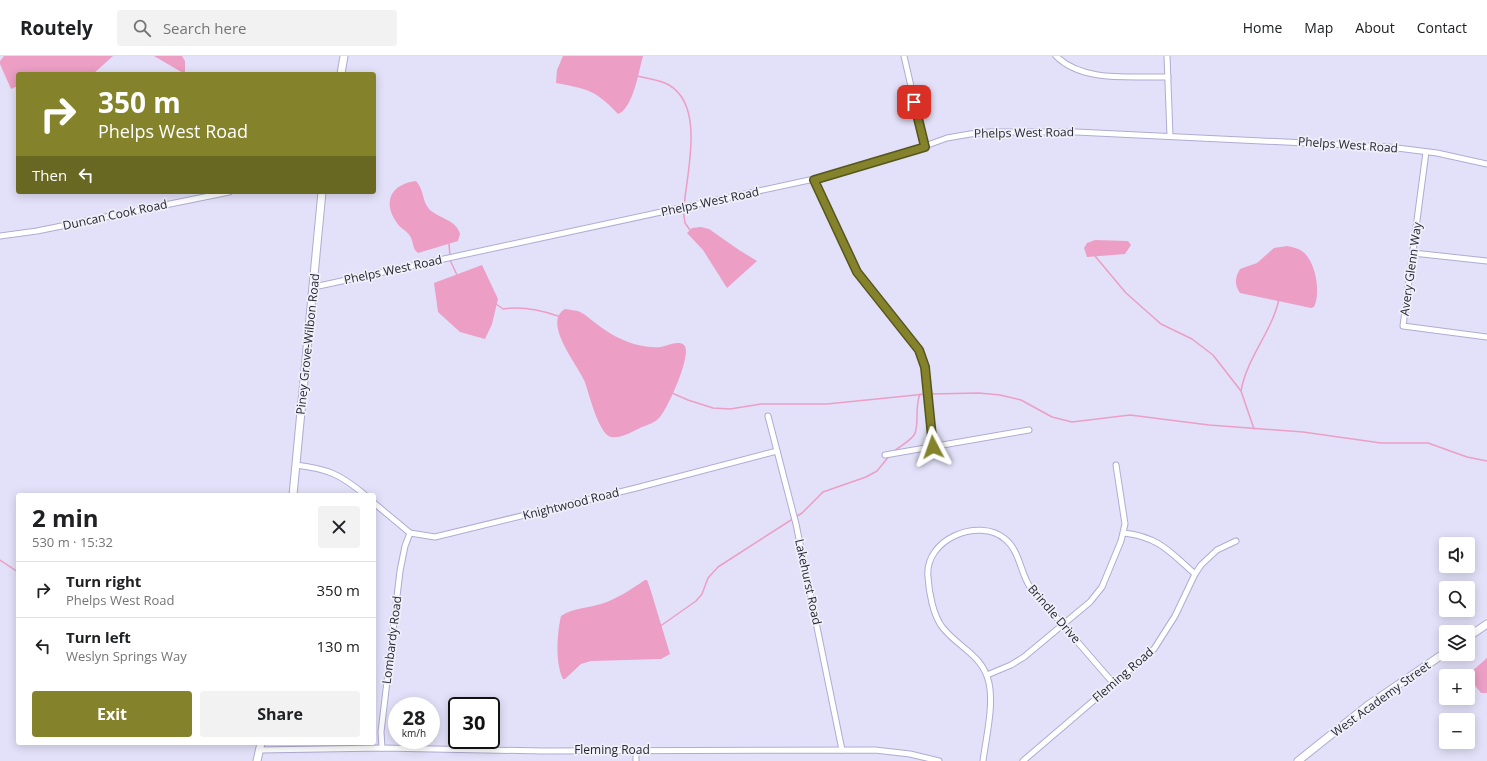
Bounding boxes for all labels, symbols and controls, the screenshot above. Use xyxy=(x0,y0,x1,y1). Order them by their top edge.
search box xyxy=(117,10,397,46)
text: Routely xyxy=(20,15,93,41)
icon: search xyxy=(131,17,153,39)
text: Search here xyxy=(163,18,246,38)
text: Home xyxy=(1243,18,1282,37)
text: Map xyxy=(1304,18,1333,37)
text: About xyxy=(1355,18,1395,37)
text: Contact xyxy=(1417,18,1467,37)
text: 350 m xyxy=(98,83,181,121)
pin xyxy=(897,85,931,119)
icon: right xyxy=(32,88,84,140)
icon: arrive xyxy=(903,91,925,113)
text: Phelps West Road xyxy=(98,119,248,143)
street label: Phelps West Road xyxy=(974,123,1074,142)
street label: Phelps West Road xyxy=(1298,133,1399,156)
icon: left xyxy=(75,164,97,186)
text: Then xyxy=(32,165,67,185)
street label: Phelps West Road xyxy=(659,183,761,220)
street label: Duncan Cook Road xyxy=(61,195,169,234)
street label: Avery Glenn Way xyxy=(1396,220,1426,317)
street label: Phelps West Road xyxy=(342,251,444,288)
street label: Piney Grove-Wilbon Road xyxy=(292,273,323,415)
position arrow xyxy=(912,426,954,468)
street label: Knightwood Road xyxy=(521,483,621,524)
text: 2 min xyxy=(32,501,99,534)
button: close xyxy=(318,506,360,548)
text: 530 m · 15:32 xyxy=(32,533,113,551)
street label: Lakehurst Road xyxy=(791,537,826,626)
map controls xyxy=(1439,537,1475,749)
button: sound xyxy=(1439,537,1475,573)
text: Turn right xyxy=(66,571,141,591)
icon: right xyxy=(32,579,54,601)
text: 350 m xyxy=(316,580,360,600)
street label: Brindle Drive xyxy=(1024,581,1085,647)
button: search xyxy=(1439,581,1475,617)
text: Phelps West Road xyxy=(66,591,174,609)
street label: Lombardy Road xyxy=(378,595,405,685)
button: layers xyxy=(1439,625,1475,661)
text: Turn left xyxy=(66,627,131,647)
icon: left xyxy=(32,635,54,657)
text: 130 m xyxy=(316,636,360,656)
street label: Fleming Road xyxy=(1089,643,1157,706)
text: Weslyn Springs Way xyxy=(66,647,187,665)
street label: West Academy Street xyxy=(1328,657,1434,740)
button: + xyxy=(1439,669,1475,705)
button: Exit xyxy=(32,691,192,737)
button: Share xyxy=(200,691,360,737)
speed limit sign: 30 xyxy=(448,697,500,749)
text: 28 xyxy=(403,704,425,731)
button: − xyxy=(1439,713,1475,749)
text: km/h xyxy=(402,726,426,740)
street label: Fleming Road xyxy=(574,741,650,758)

